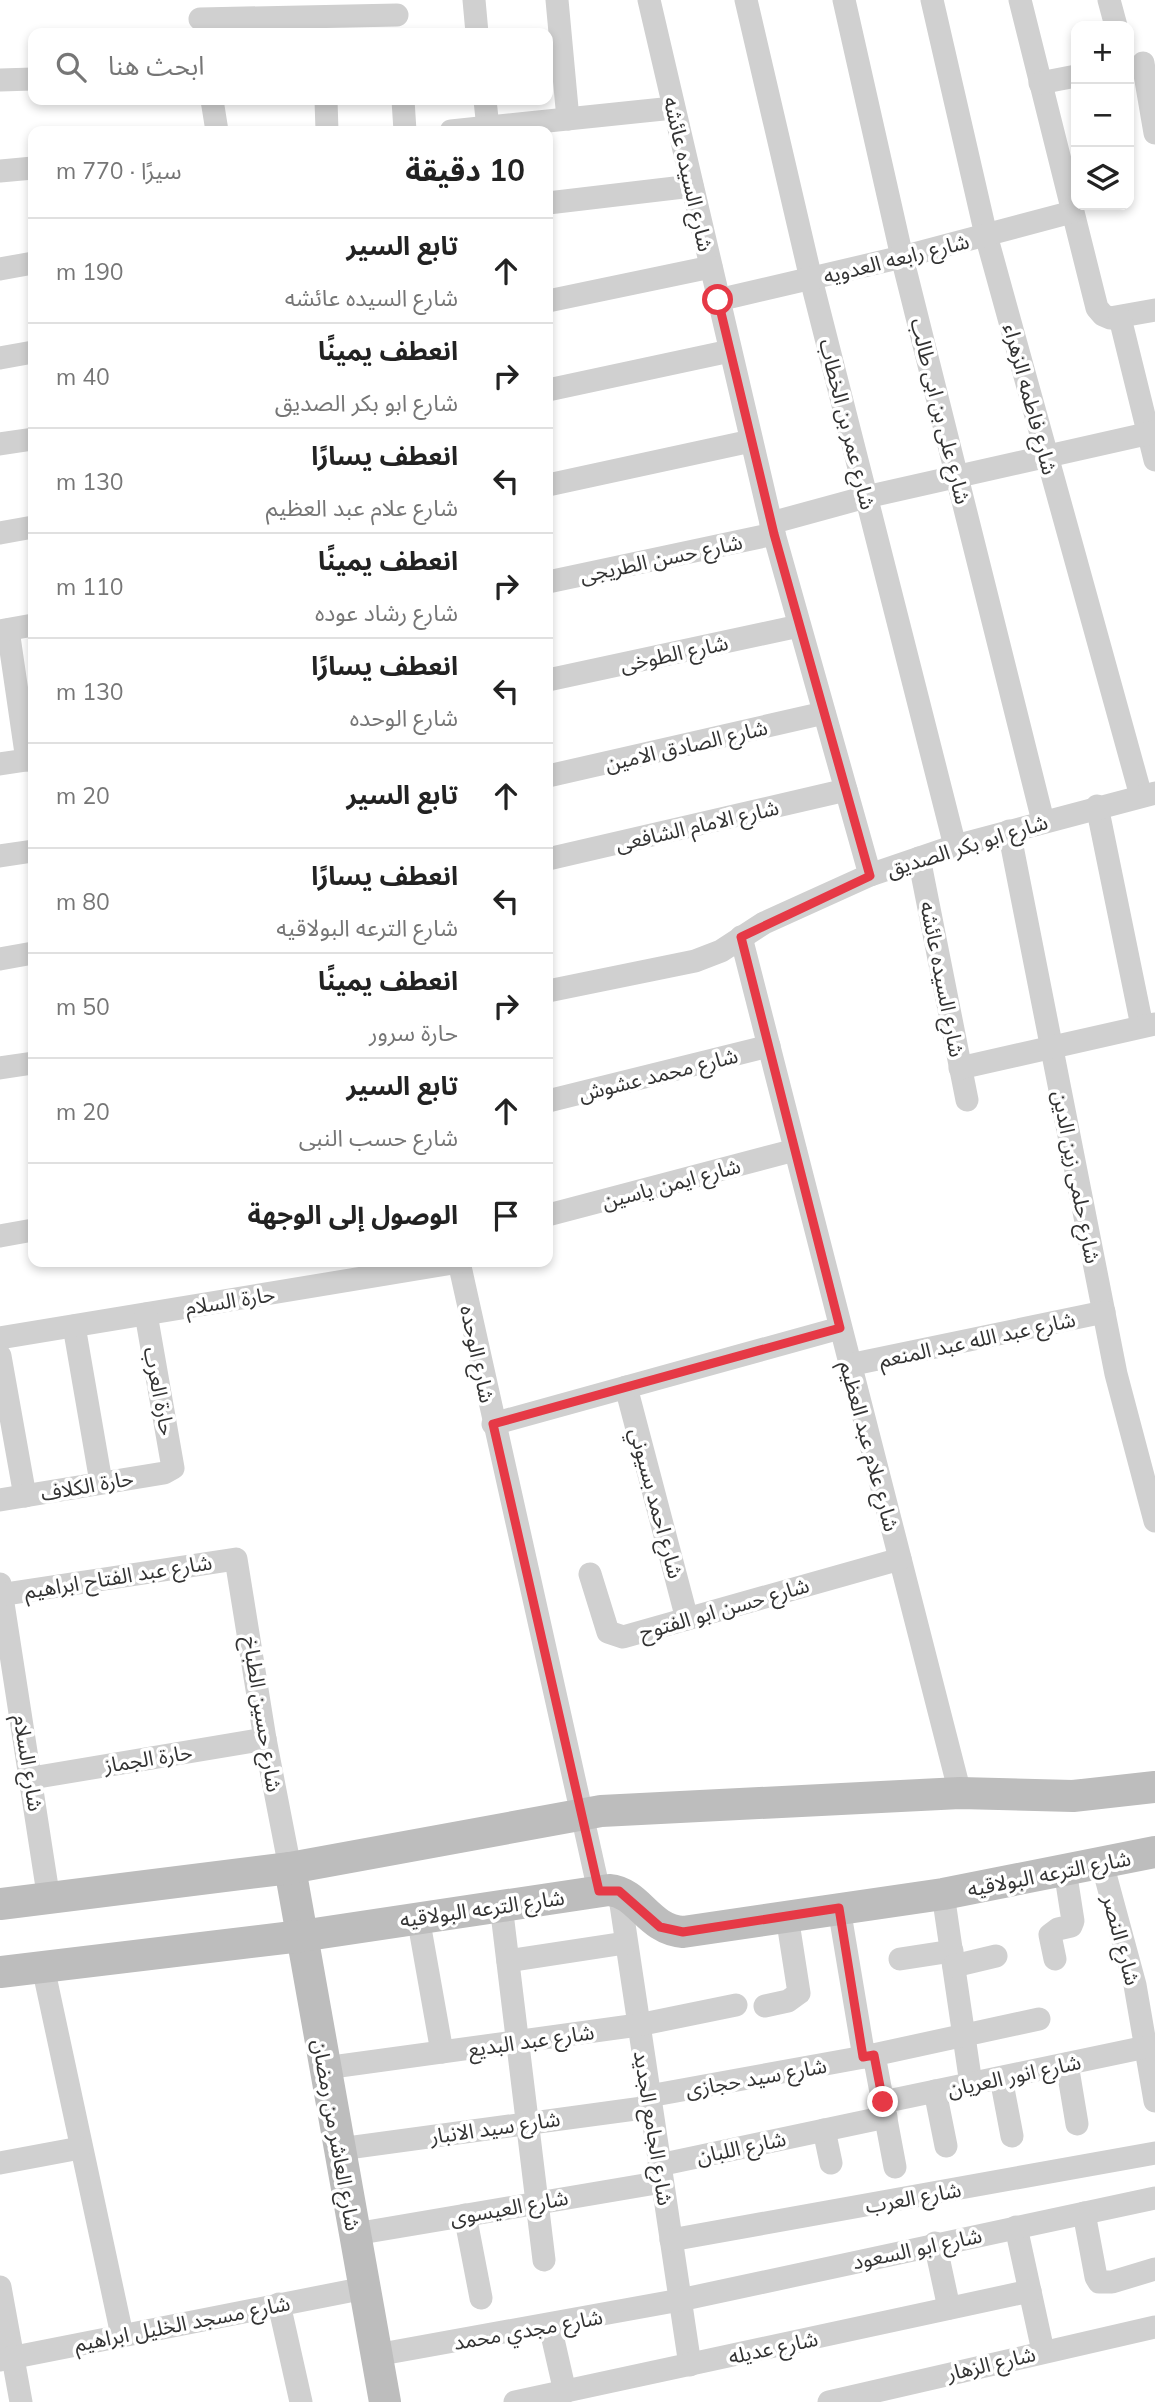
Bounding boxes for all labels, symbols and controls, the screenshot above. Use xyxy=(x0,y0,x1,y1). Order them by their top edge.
map controls xyxy=(1071,21,1134,210)
button: + xyxy=(1071,21,1134,84)
search box xyxy=(28,28,553,105)
icon: search xyxy=(52,48,90,86)
text: ابحث هنا xyxy=(108,49,204,82)
button: − xyxy=(1071,84,1134,147)
street label: شارع السيده عائشه xyxy=(656,94,719,255)
button: layers xyxy=(1071,147,1134,210)
text: 10 دقيقة xyxy=(405,151,525,189)
text: سيرًا · 770 m xyxy=(56,156,182,185)
street label: شارع رابعه العدويه xyxy=(820,227,972,292)
text: تابع السير xyxy=(347,229,458,262)
icon: ahead xyxy=(487,252,525,290)
text: 190 m xyxy=(56,257,124,286)
text: شارع السيده عائشه xyxy=(285,283,458,312)
route start xyxy=(702,284,733,315)
street label: شارع على بن ابى طالب xyxy=(902,315,977,508)
street label: شارع فاطمه الزهراء xyxy=(995,321,1064,478)
text: انعطف يمينًا xyxy=(318,334,458,367)
street label: شارع عمر بن الخطاب xyxy=(811,336,882,513)
icon: right xyxy=(487,357,525,395)
text: 40 m xyxy=(56,362,110,391)
text: شارع ابو بكر الصديق xyxy=(275,388,458,417)
text: انعطف يسارًا xyxy=(311,439,458,472)
icon: left xyxy=(487,462,525,500)
text: 130 m xyxy=(56,467,124,496)
text: شارع علام عبد العظيم xyxy=(266,493,458,522)
street label: شارع حسن الطريجى xyxy=(577,528,745,591)
text: انعطف يمينًا xyxy=(318,544,458,577)
icon: right xyxy=(487,567,525,605)
text: 110 m xyxy=(56,572,124,601)
text: شارع رشاد عوده xyxy=(315,598,458,627)
street label: شارع الطوخى xyxy=(618,629,731,680)
text: انعطف يسارًا xyxy=(311,649,458,682)
icon: left xyxy=(487,672,525,710)
text: 130 m xyxy=(56,677,124,706)
text: شارع الوحده xyxy=(350,703,458,732)
street label: شارع الصادق الامين xyxy=(602,714,771,779)
icon: ahead xyxy=(487,777,525,815)
text: تابع السير xyxy=(347,778,458,811)
text: 20 m xyxy=(56,781,110,810)
street label: شارع الامام الشافعى xyxy=(613,794,782,860)
street label: شارع ابو بكر الصديق xyxy=(883,808,1052,885)
text: انعطف يسارًا xyxy=(311,859,458,892)
icon: left xyxy=(487,882,525,920)
text: 80 m xyxy=(56,887,110,916)
street label: شارع السيده عائشه xyxy=(912,899,971,1060)
text: شارع الترعه البولاقيه xyxy=(276,913,458,942)
text: انعطف يمينًا xyxy=(318,964,458,997)
icon: right xyxy=(487,987,525,1025)
text: 50 m xyxy=(56,992,110,1021)
text: حارة سرور xyxy=(369,1018,458,1047)
street label: شارع محمد عشوش xyxy=(576,1042,741,1109)
text: تابع السير xyxy=(347,1069,458,1102)
street label: شارع حلمى زين الدين xyxy=(1045,1088,1107,1266)
icon: ahead xyxy=(487,1092,525,1130)
text: 20 m xyxy=(56,1097,110,1126)
text: شارع حسب النبى xyxy=(299,1123,458,1152)
street label: شارع ايمن ياسين xyxy=(599,1152,744,1217)
icon: arrive xyxy=(487,1197,525,1235)
text: الوصول إلى الوجهة xyxy=(247,1198,458,1231)
street label: حارة السلام xyxy=(183,1280,277,1324)
street label: شارع الوحده xyxy=(452,1303,501,1406)
street label: شارع عبد الله عبد المنعم xyxy=(876,1305,1078,1375)
street label: حارة العرب xyxy=(139,1344,181,1438)
street label: شارع علام عبد العظيم xyxy=(831,1358,905,1535)
street label: شارع احمد بسيوني xyxy=(621,1425,690,1582)
street label: حارة الكلاف xyxy=(39,1464,135,1506)
street label: شارع عبد الفتاح ابراهيم xyxy=(22,1548,214,1607)
street label: شارع حسن ابو الفتوح xyxy=(636,1571,813,1648)
street label: شارع حسين الطباخ xyxy=(235,1634,288,1794)
street label: شارع السلام xyxy=(5,1713,49,1814)
street label: حارة الجماز xyxy=(101,1738,194,1778)
street label: شارع الترعه البولاقيه xyxy=(965,1844,1134,1905)
street label: شارع الترعه البولاقيه xyxy=(398,1884,566,1935)
street label: شارع النصر xyxy=(1094,1891,1147,1989)
street label: شارع عبد البديع xyxy=(466,2018,596,2065)
street label: شارع العاشر من رمضان xyxy=(304,2037,367,2233)
street label: شارع انور العريان xyxy=(945,2048,1084,2105)
street label: شارع الجامع الجديد xyxy=(626,2049,679,2208)
street label: شارع سيد حجازى xyxy=(683,2052,829,2105)
route end xyxy=(867,2086,898,2117)
street label: شارع سيد الانبار xyxy=(427,2105,562,2152)
street label: شارع اللبان xyxy=(694,2125,789,2172)
street label: شارع العرب xyxy=(863,2176,964,2221)
street label: شارع العيسوى xyxy=(448,2184,571,2233)
street label: شارع ابو السعود xyxy=(850,2222,985,2277)
street label: شارع مسجد الخليل ابراهيم xyxy=(72,2289,293,2360)
street label: شارع مجدي محمد xyxy=(451,2303,605,2359)
street label: شارع عديله xyxy=(726,2325,821,2372)
street label: شارع الزهار xyxy=(943,2340,1039,2389)

